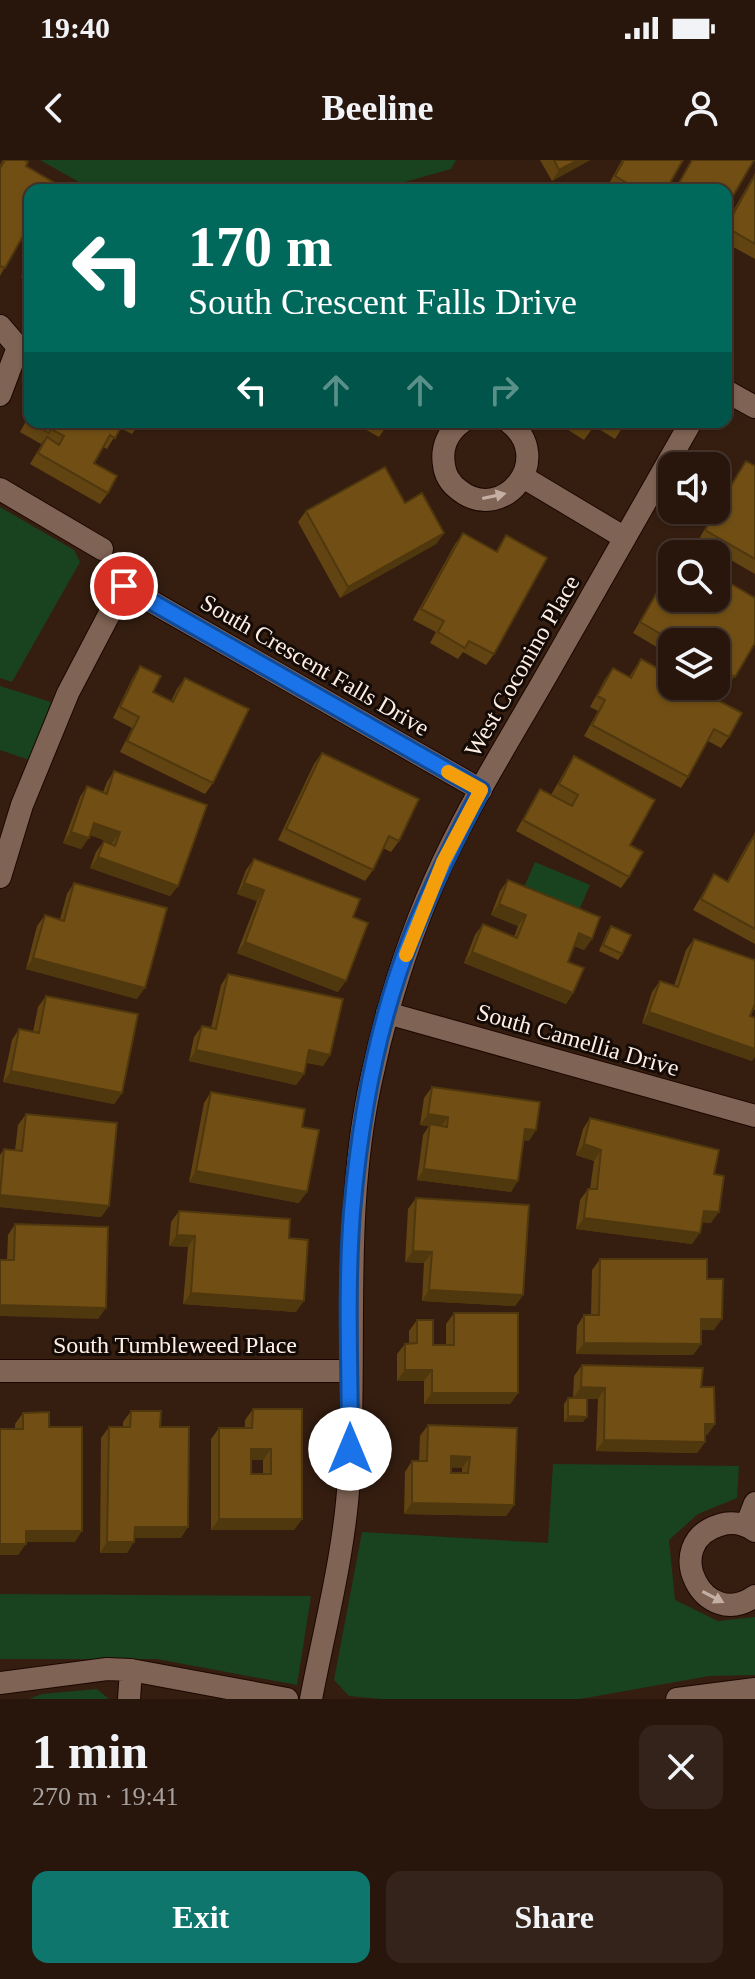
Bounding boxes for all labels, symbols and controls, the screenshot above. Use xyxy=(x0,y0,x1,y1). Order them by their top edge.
text: 19:40 xyxy=(40,11,110,44)
icon: back xyxy=(32,86,76,130)
icon: person xyxy=(679,86,723,130)
text: Beeline xyxy=(322,88,433,128)
icon: left xyxy=(56,216,160,320)
text: 170 m xyxy=(188,216,333,278)
text: South Crescent Falls Drive xyxy=(188,282,577,322)
icon: left xyxy=(230,368,274,412)
icon: ahead xyxy=(314,368,358,412)
icon: ahead xyxy=(398,368,442,412)
icon: right xyxy=(482,368,526,412)
map controls xyxy=(658,452,730,700)
button: sound xyxy=(658,452,730,524)
one-way arrow xyxy=(482,489,507,502)
button: search xyxy=(658,540,730,612)
pin xyxy=(90,552,158,620)
icon: arrive xyxy=(102,564,146,608)
street label: West Coconino Place xyxy=(460,571,584,761)
street label: South Crescent Falls Drive xyxy=(196,589,434,741)
button: layers xyxy=(658,628,730,700)
street label: South Camellia Drive xyxy=(474,999,682,1081)
street label: South Tumbleweed Place xyxy=(53,1332,297,1358)
position arrow xyxy=(308,1407,392,1491)
one-way arrow xyxy=(702,1590,724,1604)
text: 1 min xyxy=(32,1725,148,1778)
button: close xyxy=(639,1725,723,1809)
text: 270 m · 19:41 xyxy=(32,1782,179,1811)
button: Exit xyxy=(32,1871,370,1963)
button: Share xyxy=(386,1871,723,1963)

